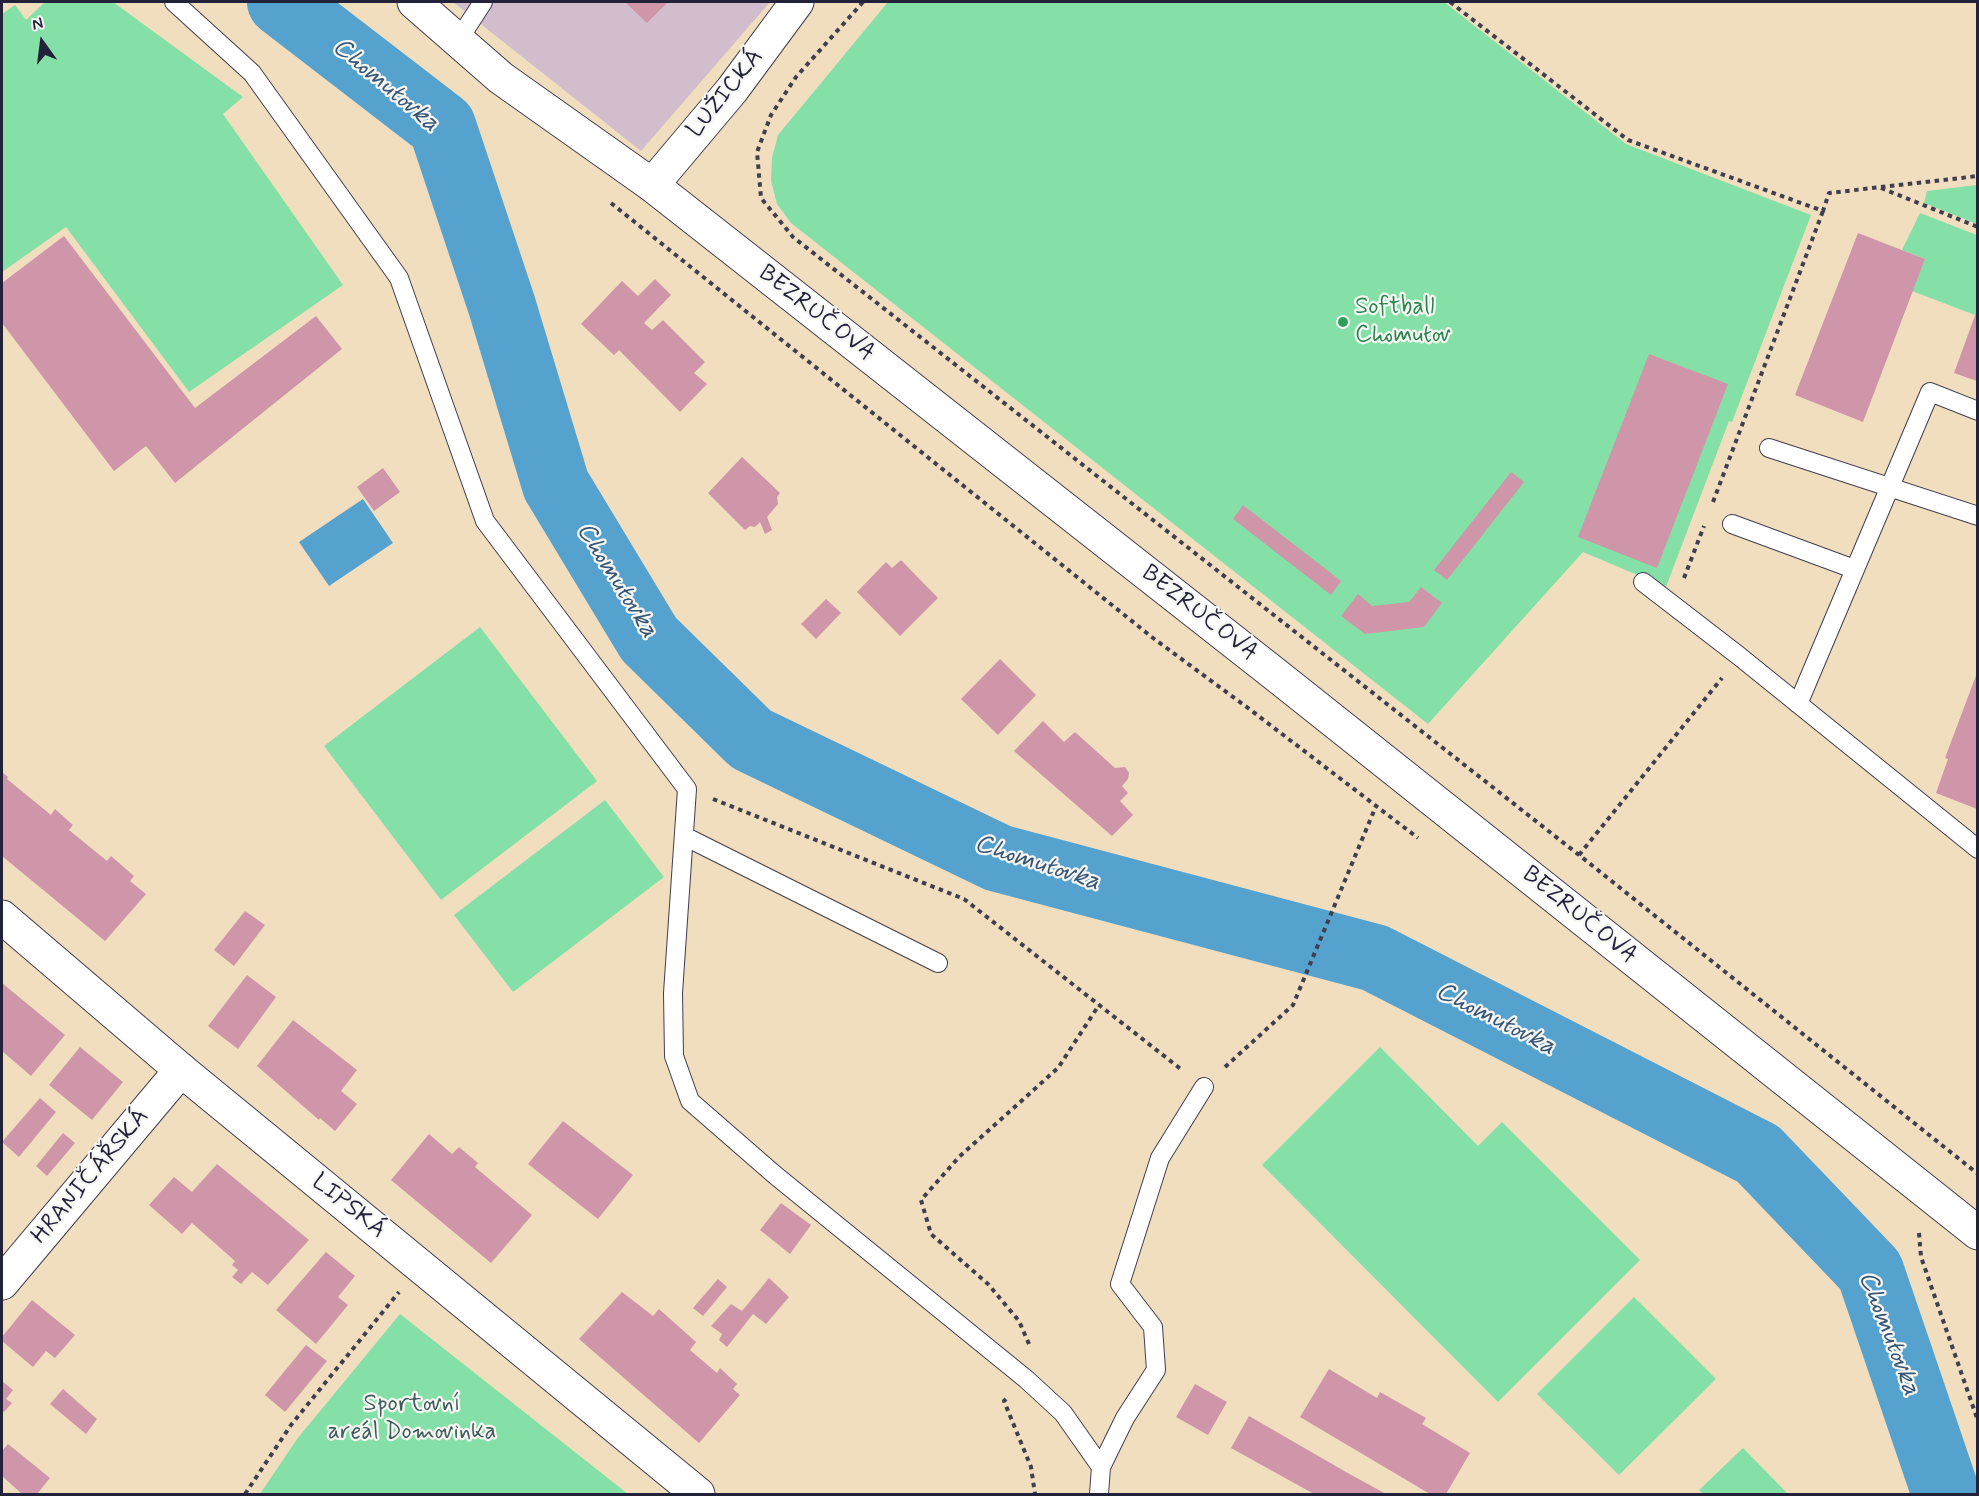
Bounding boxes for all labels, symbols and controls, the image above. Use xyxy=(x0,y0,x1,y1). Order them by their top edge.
north arrow xyxy=(12,12,72,72)
text: N xyxy=(30,13,45,36)
water label: Chomutovka xyxy=(325,32,445,140)
street label: LUŽICKÁ xyxy=(682,44,770,144)
street label: BEZRUČOVA xyxy=(752,260,880,368)
place label: Softball Chomutov xyxy=(1355,294,1451,350)
marker: Softball Chomutov xyxy=(1336,315,1350,329)
water label: Chomutovka xyxy=(568,517,664,645)
street label: BEZRUČOVA xyxy=(1135,560,1263,668)
water label: Chomutovka xyxy=(970,829,1104,899)
street label: BEZRUČOVA xyxy=(1516,861,1642,971)
water label: Chomutovka xyxy=(1430,976,1560,1064)
street label: HRANIČÁŘSKÁ xyxy=(26,1103,156,1251)
street label: LIPSKÁ xyxy=(305,1168,391,1246)
water label: Chomutovka xyxy=(1850,1268,1926,1400)
park label: Sportovní areál Domovinka xyxy=(328,1391,496,1447)

